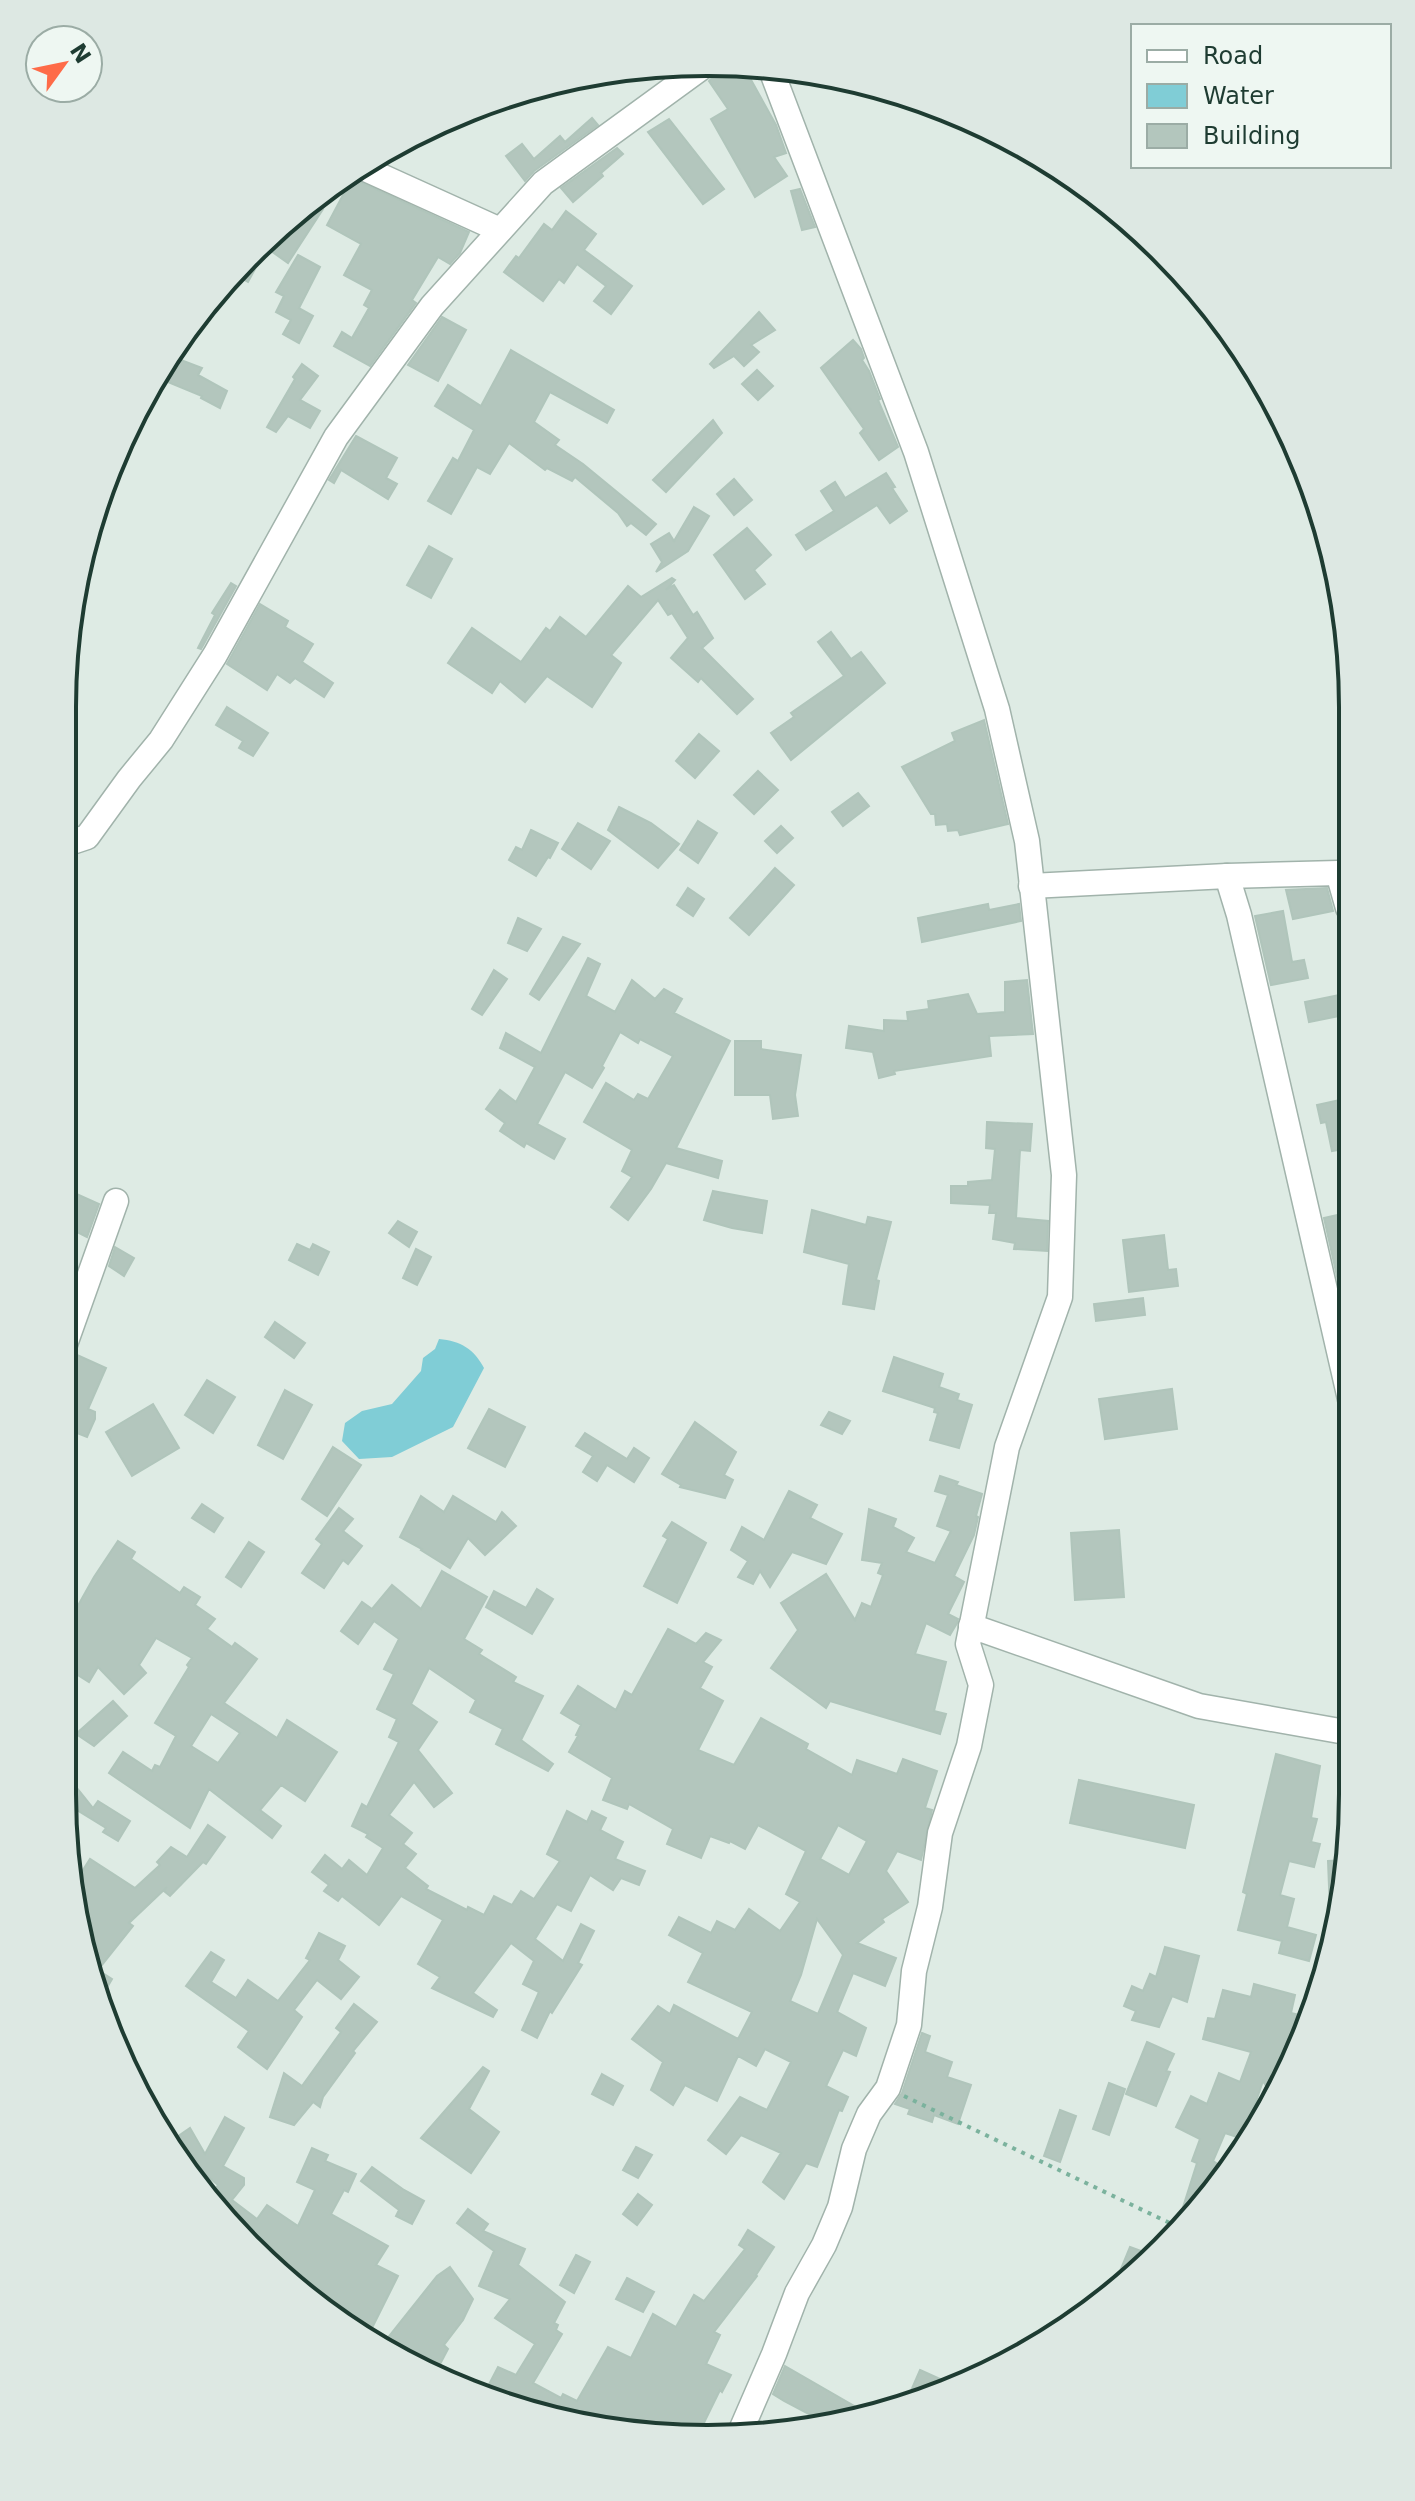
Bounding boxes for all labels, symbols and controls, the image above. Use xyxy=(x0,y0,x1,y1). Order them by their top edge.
north arrow xyxy=(24,24,104,104)
legend xyxy=(1131,24,1391,168)
text: N xyxy=(65,39,96,68)
text: Road xyxy=(1203,42,1263,70)
text: Water xyxy=(1203,82,1274,110)
text: Building xyxy=(1203,122,1300,150)

